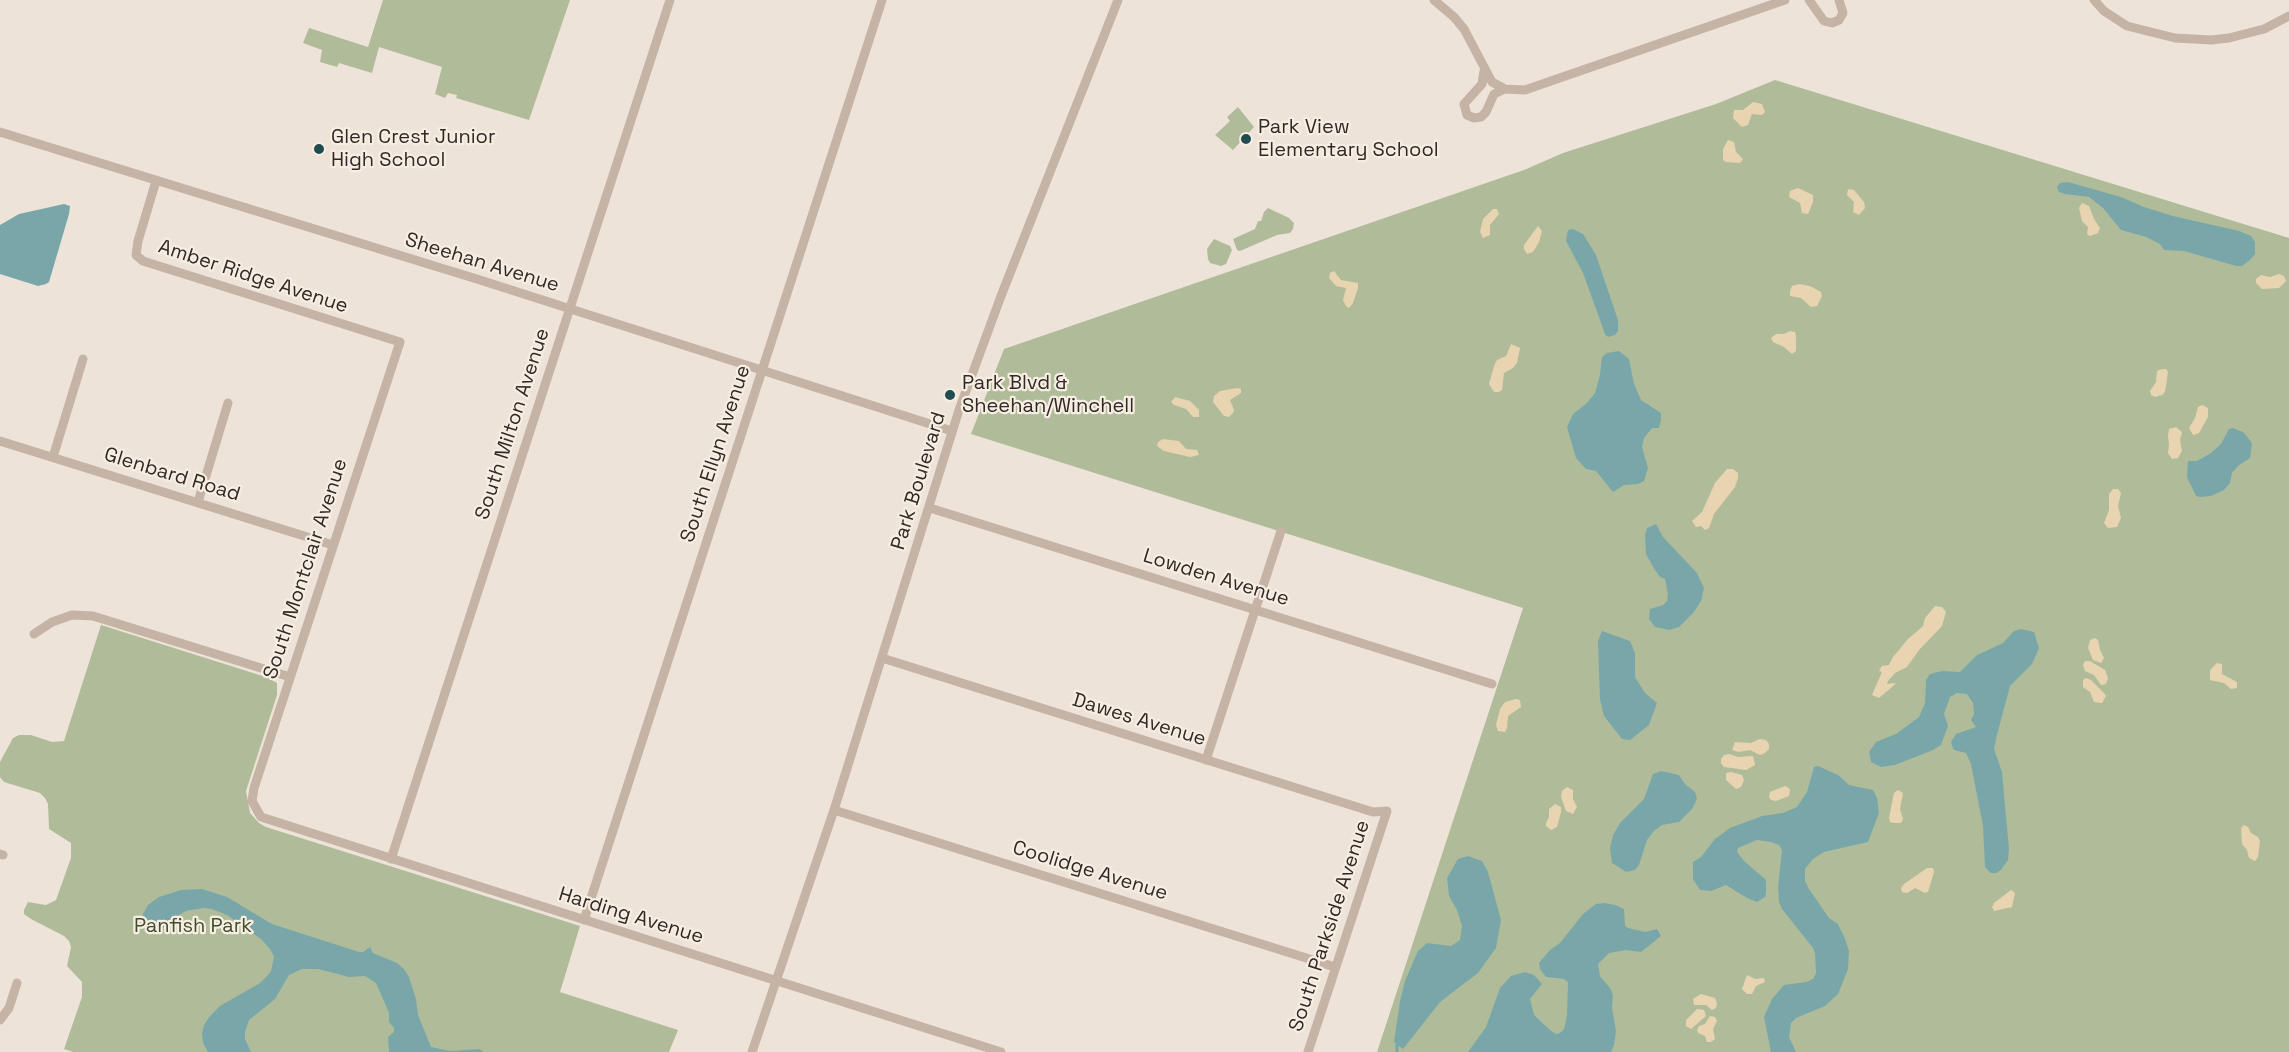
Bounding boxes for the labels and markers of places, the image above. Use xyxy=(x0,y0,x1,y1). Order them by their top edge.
place label: Park View Elementary School xyxy=(1258,116,1439,163)
place label: Glen Crest Junior High School xyxy=(331,126,496,173)
marker: Park View Elementary School xyxy=(1239,132,1253,146)
marker: Glen Crest Junior High School xyxy=(312,142,326,156)
place label: Park Blvd & Sheehan/Winchell xyxy=(962,372,1134,419)
marker: Park Blvd & Sheehan/Winchell xyxy=(943,388,957,402)

